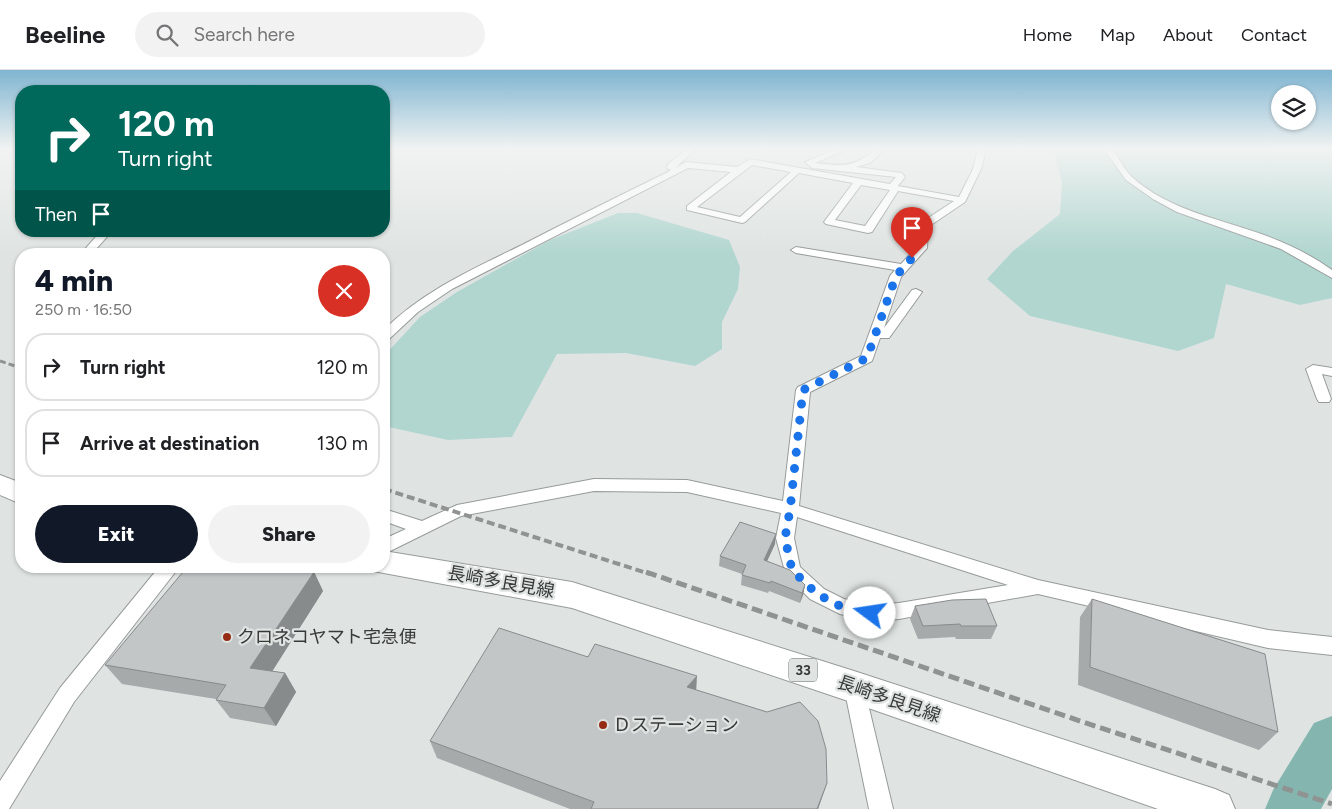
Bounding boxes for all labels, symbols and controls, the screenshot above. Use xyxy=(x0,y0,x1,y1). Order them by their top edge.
search box xyxy=(135,12,485,57)
text: Beeline xyxy=(25,20,105,49)
icon: search xyxy=(153,21,181,49)
text: Search here xyxy=(193,23,295,46)
text: Home xyxy=(1023,24,1072,46)
text: Map xyxy=(1100,24,1135,46)
text: About xyxy=(1163,24,1213,46)
text: Contact xyxy=(1241,24,1307,46)
map controls xyxy=(1271,85,1316,130)
button: layers xyxy=(1271,85,1316,130)
text: 120 m xyxy=(118,103,215,145)
icon: right xyxy=(35,105,100,170)
text: Turn right xyxy=(118,145,213,172)
icon: arrive xyxy=(87,200,115,228)
text: Then xyxy=(35,203,77,226)
pin xyxy=(891,207,933,258)
icon: arrive xyxy=(898,214,926,242)
text: 4 min xyxy=(35,262,113,299)
button: close xyxy=(318,265,370,317)
text: 250 m · 16:50 xyxy=(35,300,132,319)
icon: right xyxy=(37,353,65,381)
text: Turn right xyxy=(80,356,166,379)
text: 120 m xyxy=(316,356,368,379)
icon: arrive xyxy=(37,429,65,457)
text: Arrive at destination xyxy=(80,432,259,455)
text: 130 m xyxy=(317,432,368,455)
button: Exit xyxy=(35,505,198,563)
button: Share xyxy=(208,505,370,563)
street label: 長崎多良見線 xyxy=(446,562,556,602)
position arrow xyxy=(843,586,895,638)
place label: クロネコヤマト宅急便 xyxy=(237,626,417,648)
marker: クロネコヤマト宅急便 xyxy=(221,631,233,643)
road number: 33 xyxy=(789,658,817,682)
street label: 長崎多良見線 xyxy=(834,671,944,727)
place label: Ｄステーション xyxy=(613,714,739,736)
marker: Ｄステーション xyxy=(597,719,609,731)

